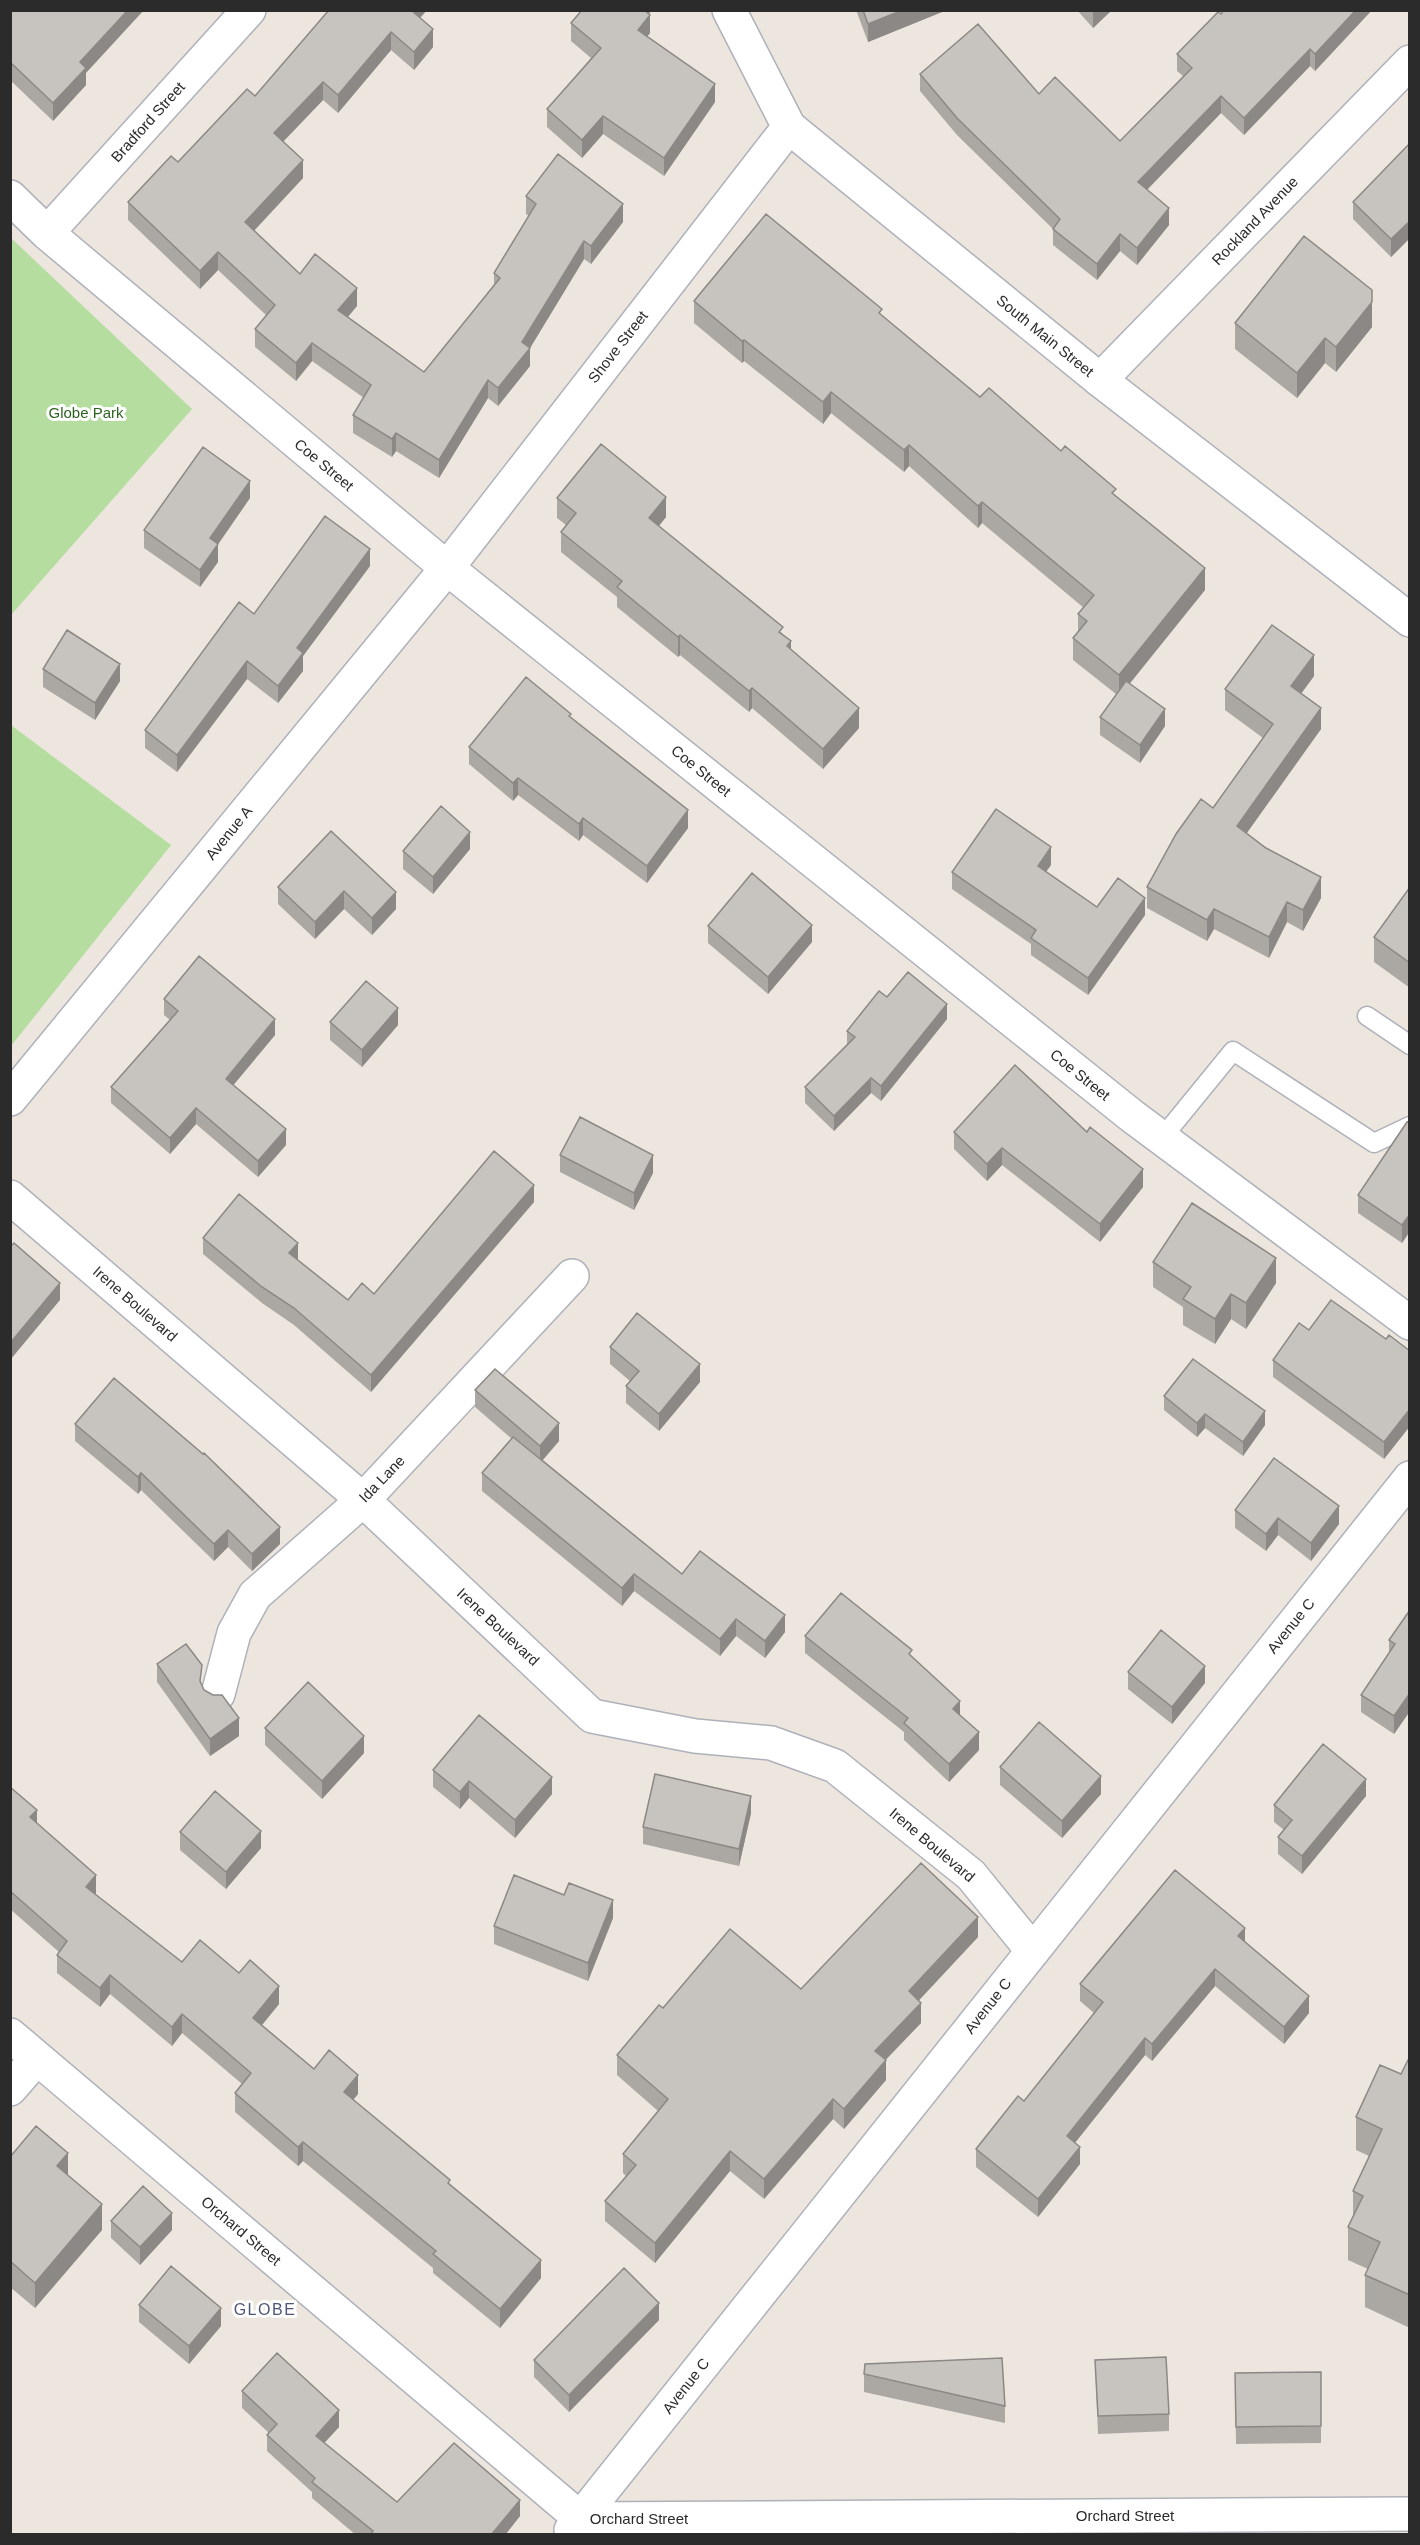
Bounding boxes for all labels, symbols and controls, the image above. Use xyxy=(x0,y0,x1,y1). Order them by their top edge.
street label: Bradford Street xyxy=(107,78,189,165)
street label: Rockland Avenue xyxy=(1208,173,1301,268)
street label: South Main Street xyxy=(993,291,1098,381)
street label: Shove Street xyxy=(584,307,652,386)
park label: Globe Park xyxy=(48,404,124,421)
street label: Coe Street xyxy=(291,435,358,495)
street label: Coe Street xyxy=(668,741,735,800)
street label: Avenue A xyxy=(202,802,255,863)
street label: Coe Street xyxy=(1047,1045,1114,1104)
street label: Irene Boulevard xyxy=(90,1262,181,1345)
street label: Ida Lane xyxy=(355,1452,408,1506)
street label: Irene Boulevard xyxy=(454,1584,543,1669)
street label: Avenue C xyxy=(1263,1595,1318,1657)
street label: Irene Boulevard xyxy=(886,1804,978,1885)
street label: Avenue C xyxy=(961,1974,1015,2037)
street label: Orchard Street xyxy=(198,2192,285,2269)
district label: GLOBE xyxy=(234,2301,296,2318)
street label: Avenue C xyxy=(659,2354,713,2417)
street label: Orchard Street xyxy=(1076,2507,1175,2524)
street label: Orchard Street xyxy=(590,2510,689,2527)

